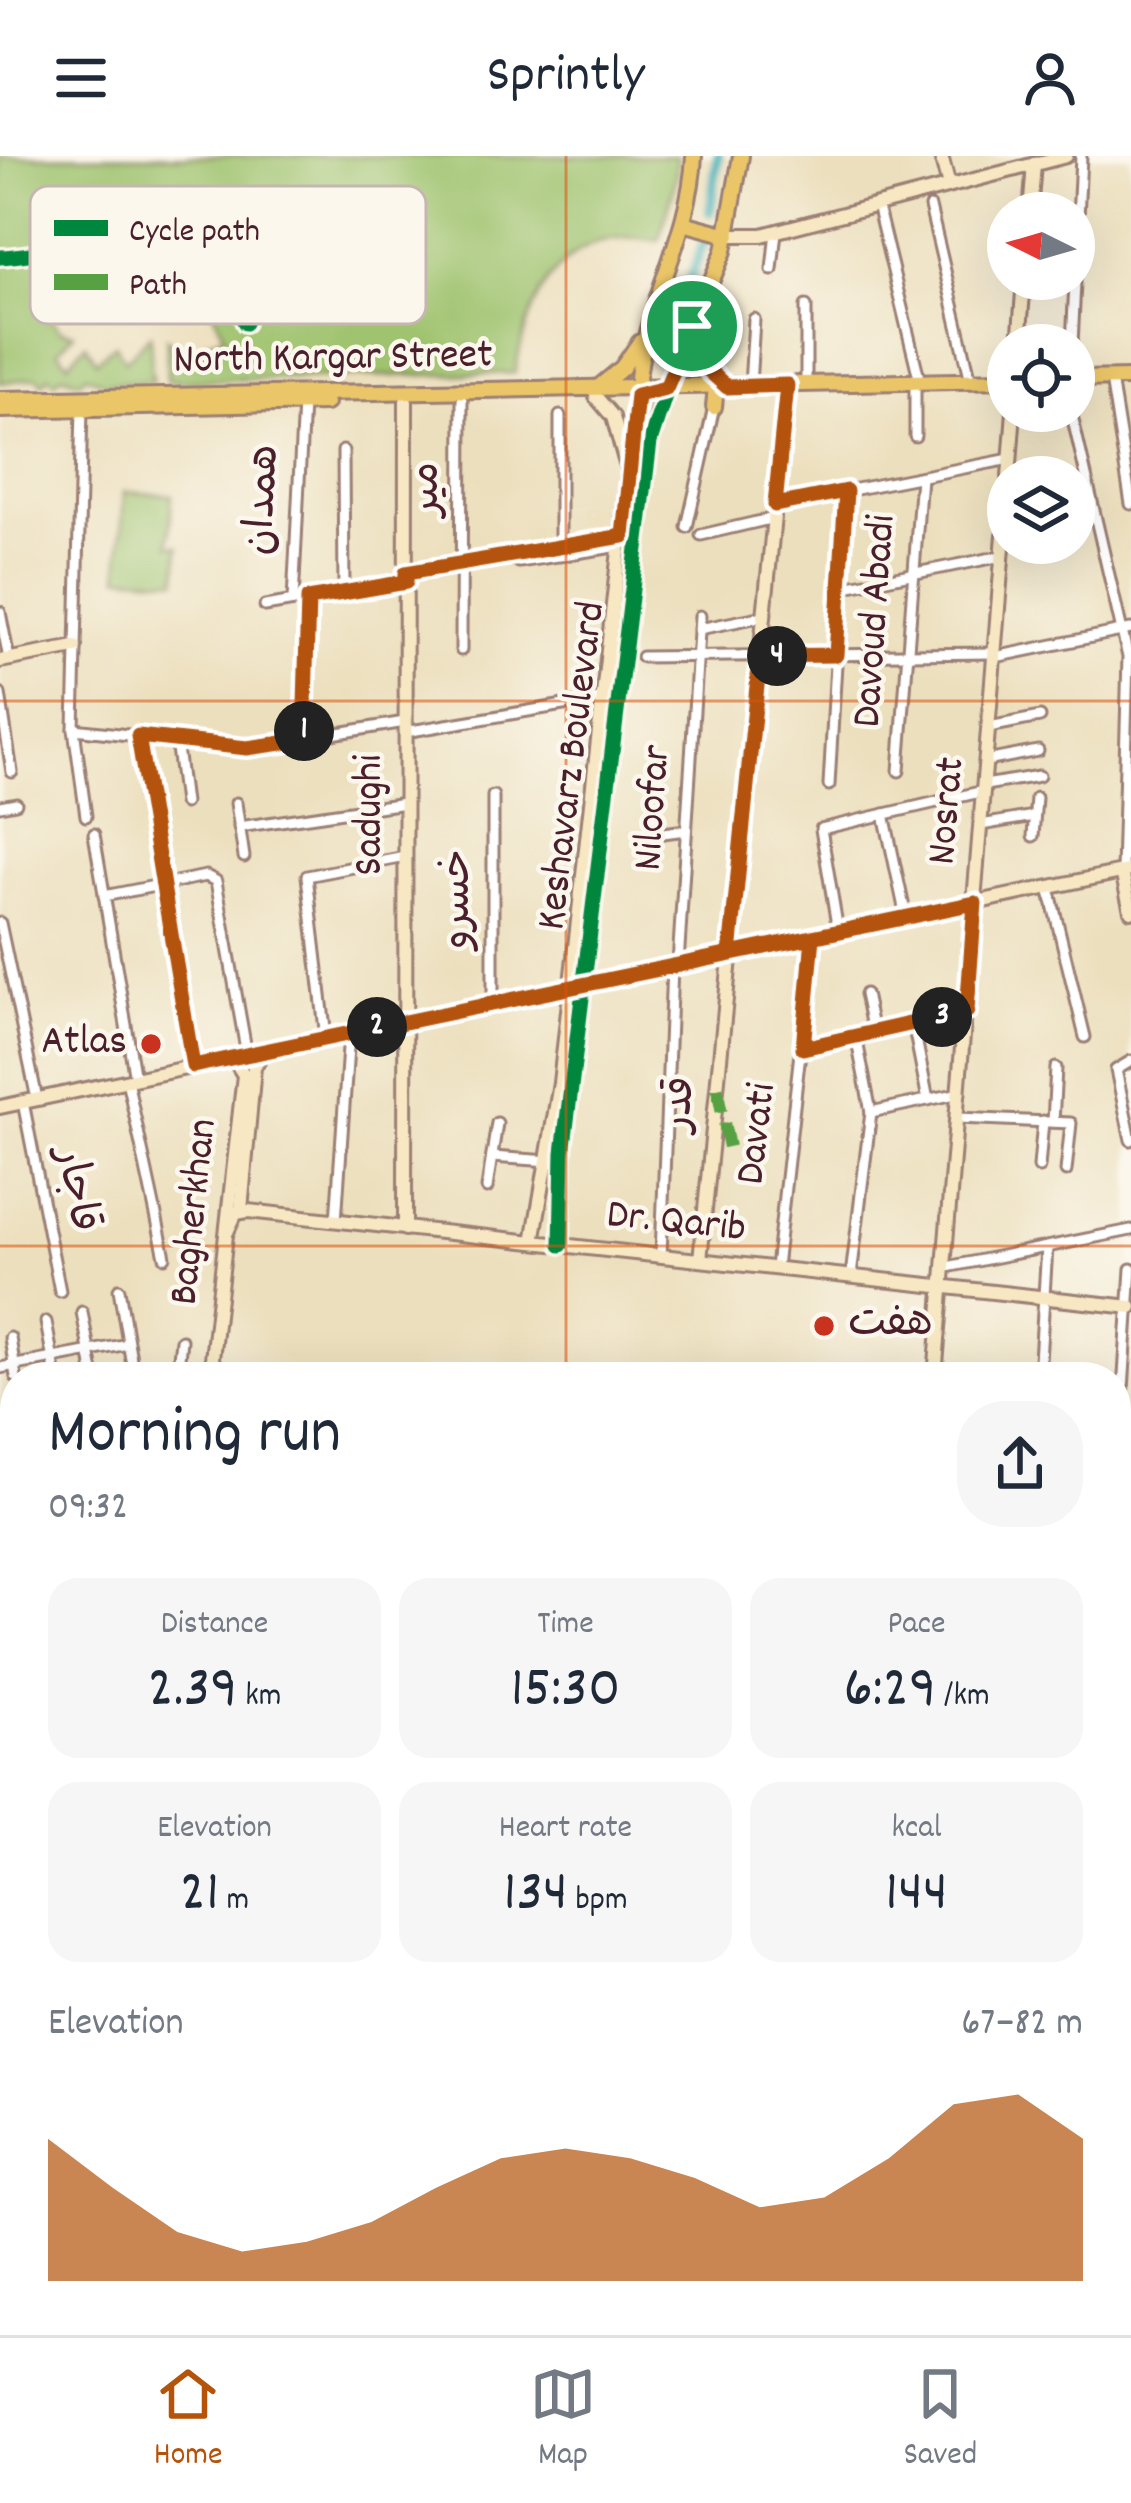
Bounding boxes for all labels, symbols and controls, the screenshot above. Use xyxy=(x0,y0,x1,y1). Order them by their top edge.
text: Sprintly xyxy=(486,40,645,117)
icon: menu xyxy=(48,45,114,111)
icon: person xyxy=(1017,45,1083,111)
legend xyxy=(30,186,426,324)
north arrow xyxy=(987,192,1095,300)
map controls xyxy=(987,192,1095,564)
text: Cycle path xyxy=(129,210,260,257)
text: Path xyxy=(129,264,187,311)
pin xyxy=(641,275,743,377)
icon: arrive xyxy=(659,293,725,359)
button: locate xyxy=(987,324,1095,432)
street label: North Kargar Street xyxy=(173,327,493,393)
street label: همدان xyxy=(232,443,298,557)
button: layers xyxy=(987,456,1095,564)
street label: میر xyxy=(399,462,459,519)
street label: Davoud Abadi xyxy=(840,513,914,729)
street label: Keshavarz Boulevard xyxy=(524,598,624,934)
pin: 4 xyxy=(747,626,807,686)
text: 4 xyxy=(770,632,784,679)
pin: 1 xyxy=(274,701,334,761)
text: 1 xyxy=(300,707,308,754)
street label: Niloofar xyxy=(621,743,689,873)
street label: Sadughi xyxy=(342,754,402,876)
street label: Nosrat xyxy=(914,755,984,867)
street label: خسرو xyxy=(430,849,490,952)
pin: 3 xyxy=(912,987,972,1047)
text: 3 xyxy=(935,993,949,1040)
pin: 2 xyxy=(347,997,407,1057)
text: 2 xyxy=(370,1003,384,1050)
place label: Atlas xyxy=(41,1014,127,1074)
marker: Atlas xyxy=(138,1031,164,1057)
street label: قدر xyxy=(649,1074,715,1137)
street label: Davati xyxy=(723,1080,795,1188)
street label: Bagherkhan xyxy=(156,1116,236,1308)
street label: قاجار xyxy=(36,1140,112,1238)
street label: Dr. Qarib xyxy=(604,1187,748,1261)
place label: هفت xyxy=(848,1296,933,1356)
marker: هفت xyxy=(811,1313,837,1339)
text: Morning run xyxy=(48,1390,341,1484)
button: share xyxy=(957,1401,1083,1527)
text: 09:32 xyxy=(48,1482,128,1537)
text: Distance xyxy=(161,1602,268,1649)
text: Time xyxy=(537,1602,594,1649)
text: Pace xyxy=(887,1602,946,1649)
text: 2.39 xyxy=(147,1649,238,1735)
text: 15:30 xyxy=(510,1649,621,1735)
text: 6:29 xyxy=(843,1649,936,1735)
text: km xyxy=(238,1674,282,1721)
text: /km xyxy=(936,1674,990,1721)
text: Elevation xyxy=(157,1806,272,1853)
text: Heart rate xyxy=(499,1806,632,1853)
text: kcal xyxy=(891,1806,942,1853)
text: 21 xyxy=(180,1853,219,1939)
text: 134 xyxy=(503,1853,568,1939)
text: 144 xyxy=(885,1853,948,1939)
text: m xyxy=(219,1878,249,1925)
text: bpm xyxy=(568,1878,628,1925)
text: Elevation xyxy=(48,1998,184,2053)
text: 67–82 m xyxy=(961,1998,1083,2053)
tab: Home xyxy=(154,2361,223,2480)
tab: Map xyxy=(530,2361,596,2480)
tab: Saved xyxy=(903,2361,977,2480)

